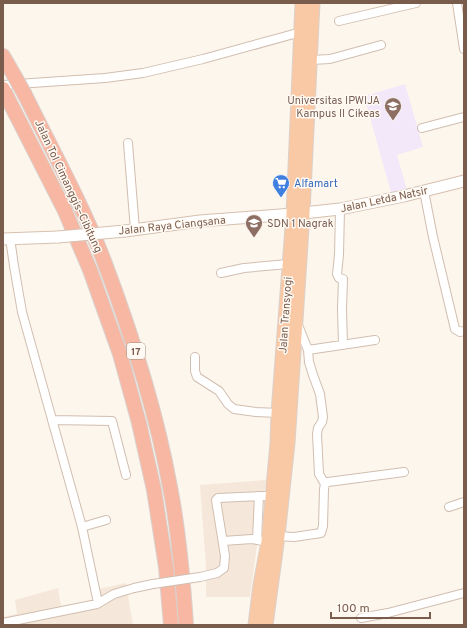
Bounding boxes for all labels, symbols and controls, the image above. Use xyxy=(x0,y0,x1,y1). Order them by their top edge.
place label: Universitas IPWIJA Kampus II Cikeas xyxy=(287,94,380,121)
school or university icon: Universitas IPWIJA Kampus II Cikeas xyxy=(383,96,403,121)
street label: Jalan Tol Cimanggis–Cibitung xyxy=(31,118,105,255)
supermarket icon: Alfamart xyxy=(271,173,291,198)
place label: Alfamart xyxy=(294,177,338,191)
street label: Jalan Letda Natsir xyxy=(339,184,430,216)
street label: Jalan Raya Ciangsana xyxy=(118,213,227,239)
school or university icon: SDN 1 Nagrak xyxy=(244,213,264,238)
place label: SDN 1 Nagrak xyxy=(267,217,334,231)
street label: Jalan Transyogi xyxy=(276,276,296,354)
road number: 17 xyxy=(127,343,145,359)
scale bar xyxy=(331,594,430,620)
text: 100 m xyxy=(337,601,370,617)

